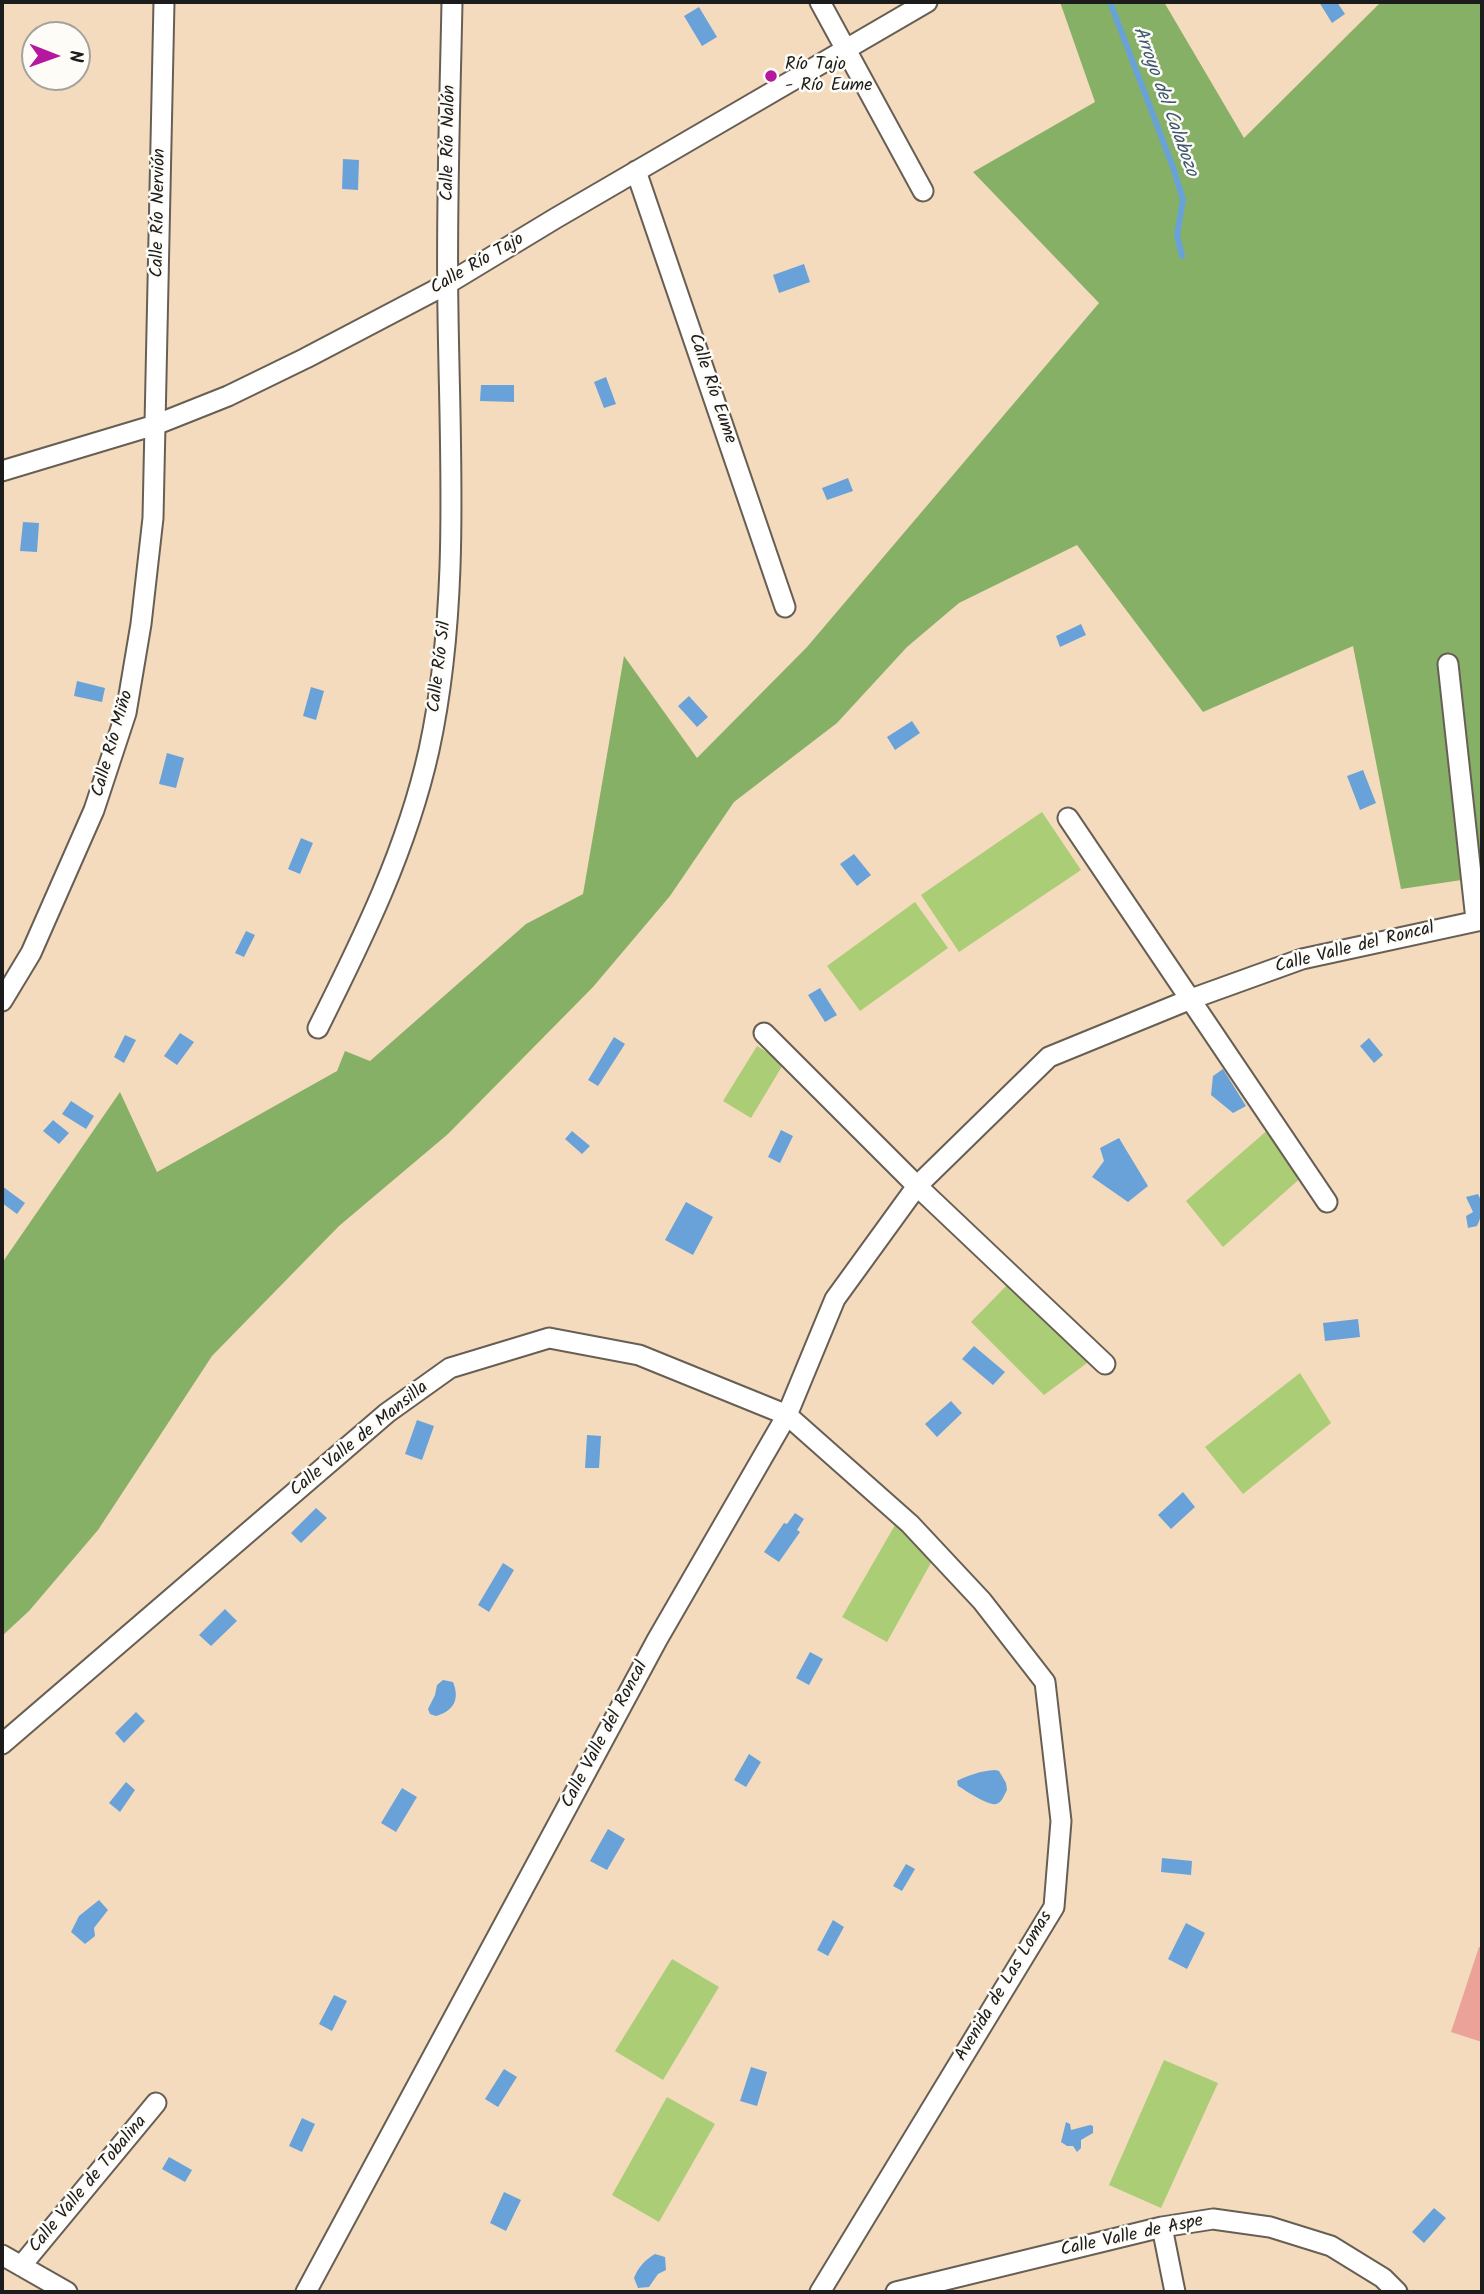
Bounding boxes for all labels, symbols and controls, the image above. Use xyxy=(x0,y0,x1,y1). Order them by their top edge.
north arrow xyxy=(21,21,91,91)
water label: Arroyo del Calabozo xyxy=(1126,24,1202,180)
text: N xyxy=(60,50,90,63)
place label: Río Tajo - Río Eume xyxy=(785,55,872,98)
marker: Río Tajo - Río Eume xyxy=(763,68,779,84)
street label: Calle Río Nalón xyxy=(438,85,462,201)
street label: Calle Río Nervión xyxy=(148,148,172,278)
street label: Calle Río Tajo xyxy=(427,230,529,300)
street label: Calle Río Eume xyxy=(682,331,740,447)
street label: Calle Río Sil xyxy=(425,620,457,714)
street label: Calle Río Miño xyxy=(88,688,140,800)
street label: Calle Valle del Roncal xyxy=(1273,919,1437,979)
street label: Calle Valle de Mansilla xyxy=(287,1378,433,1502)
street label: Calle Valle del Roncal xyxy=(558,1658,654,1812)
street label: Avenida de Las Lomas xyxy=(952,1908,1058,2066)
street label: Calle Valle de Tobalina xyxy=(25,2112,153,2258)
street label: Calle Valle de Aspe xyxy=(1059,2211,1205,2263)

